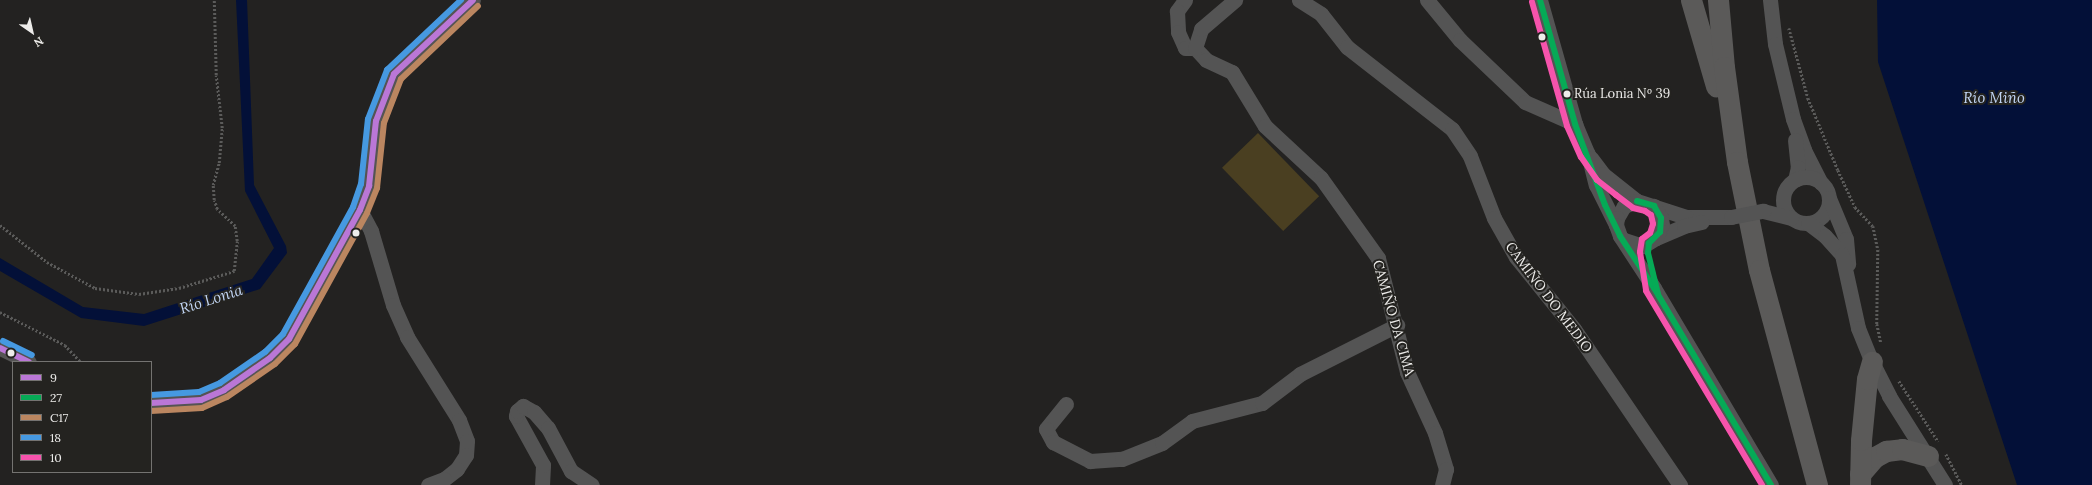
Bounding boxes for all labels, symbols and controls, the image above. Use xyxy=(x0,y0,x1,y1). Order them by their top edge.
north arrow xyxy=(12,12,52,52)
unlabelled marker xyxy=(1537,32,1547,42)
text: N xyxy=(31,34,46,50)
place label: Rúa Lonia Nº 39 xyxy=(1574,86,1670,102)
marker: Rúa Lonia Nº 39 xyxy=(1562,89,1572,99)
water label: Río Miño xyxy=(1963,89,2025,107)
unlabelled marker xyxy=(351,228,361,238)
street label: CAMIÑO DO MEDIO xyxy=(1502,238,1596,356)
street label: CAMIÑO DA CIMA xyxy=(1369,258,1419,378)
water label: Río Lonia xyxy=(177,280,245,318)
unlabelled marker xyxy=(6,348,16,358)
legend xyxy=(12,361,152,473)
text: 9 xyxy=(50,370,57,385)
text: 27 xyxy=(50,390,62,405)
text: C17 xyxy=(50,410,68,425)
text: 18 xyxy=(50,430,61,445)
text: 10 xyxy=(50,450,62,465)

